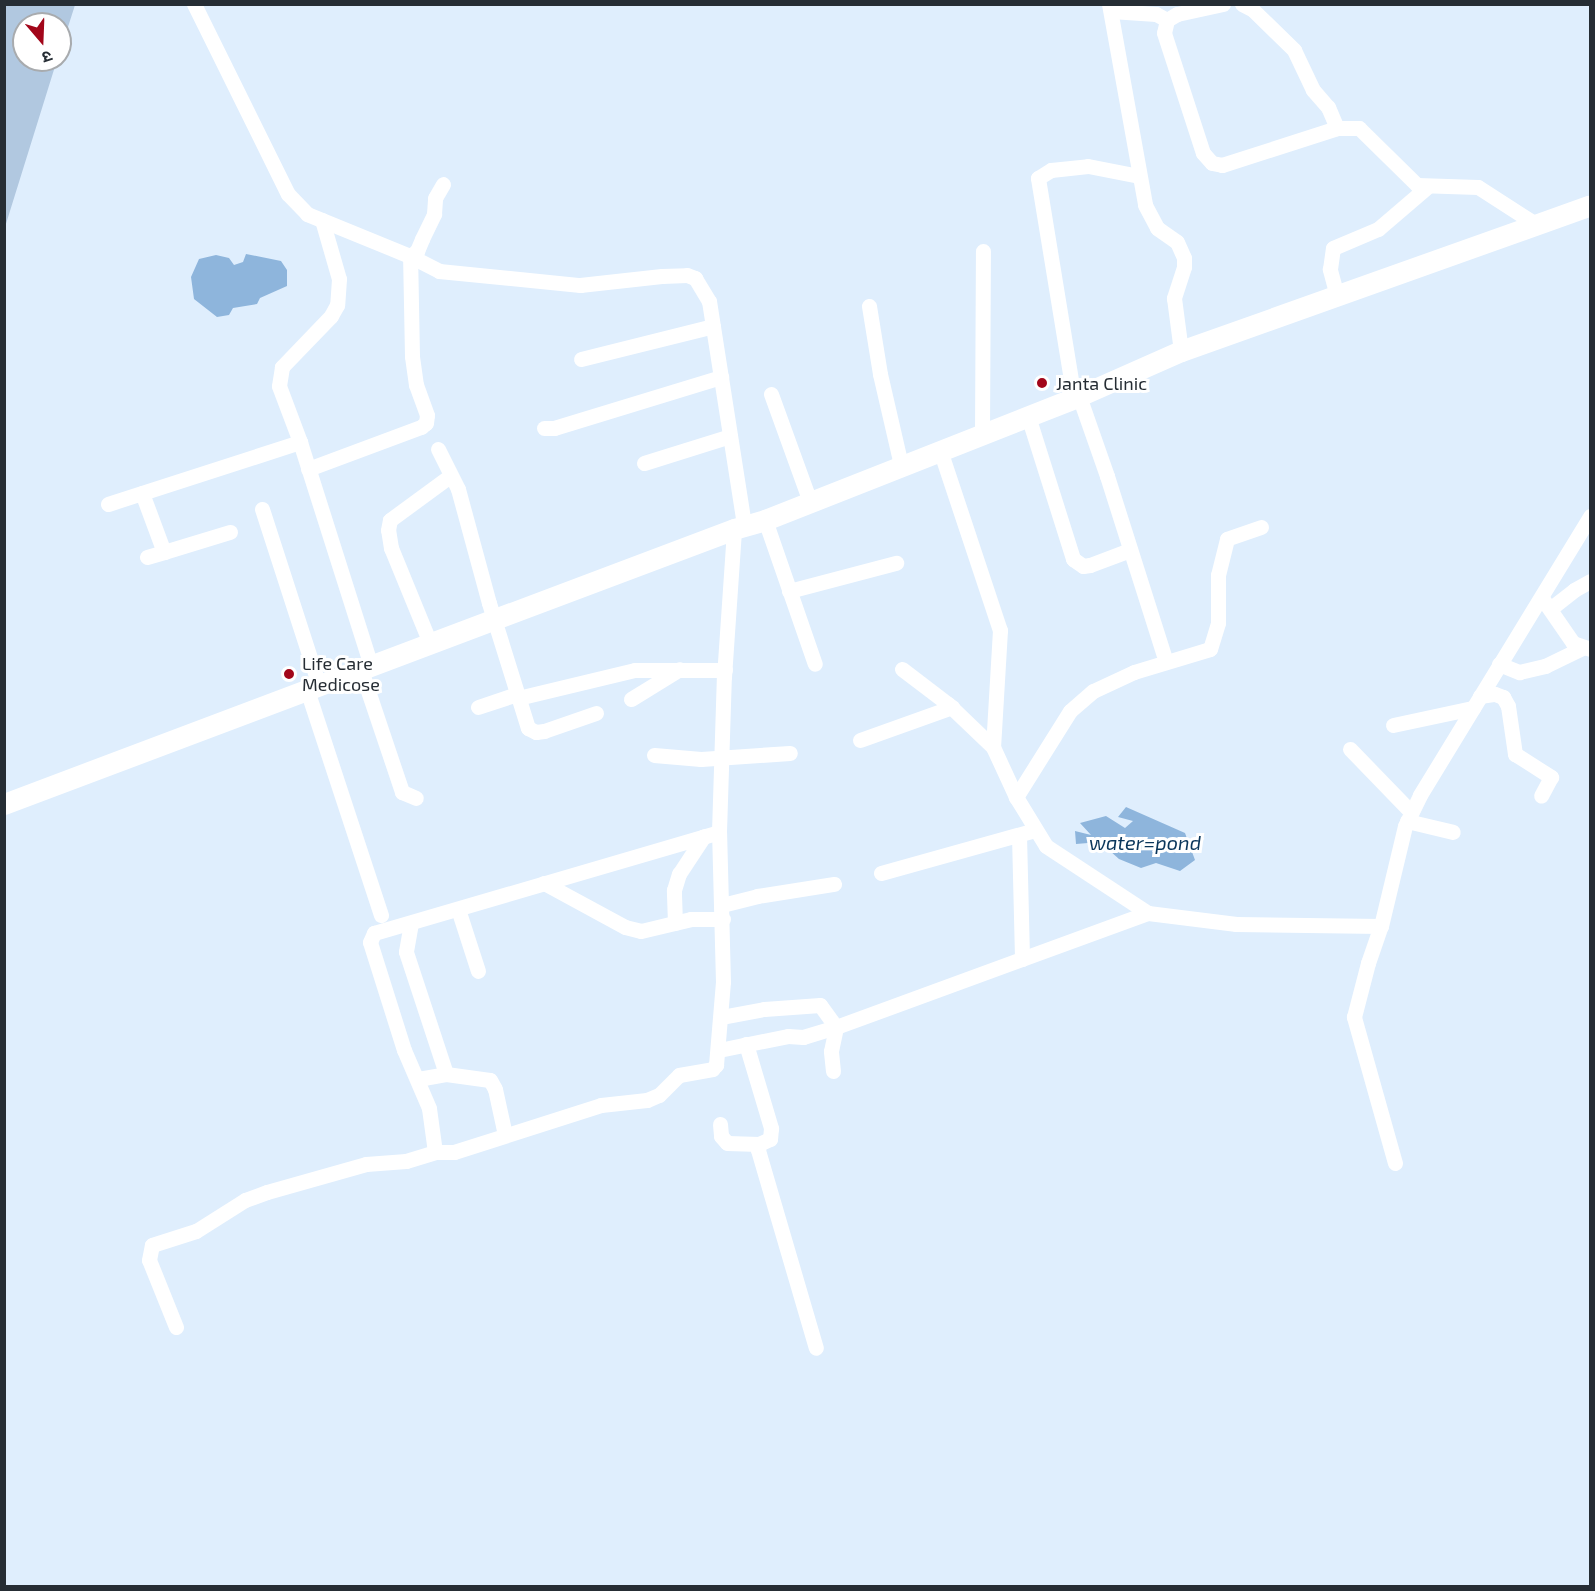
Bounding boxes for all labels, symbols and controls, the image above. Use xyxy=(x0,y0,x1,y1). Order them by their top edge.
north arrow xyxy=(12,12,72,72)
text: उ xyxy=(40,47,55,68)
place label: Janta Clinic xyxy=(1056,372,1147,394)
marker: Janta Clinic xyxy=(1033,374,1051,392)
place label: Life Care Medicose xyxy=(302,653,380,696)
marker: Life Care Medicose xyxy=(280,665,298,683)
water label: water=pond xyxy=(1089,830,1201,854)

